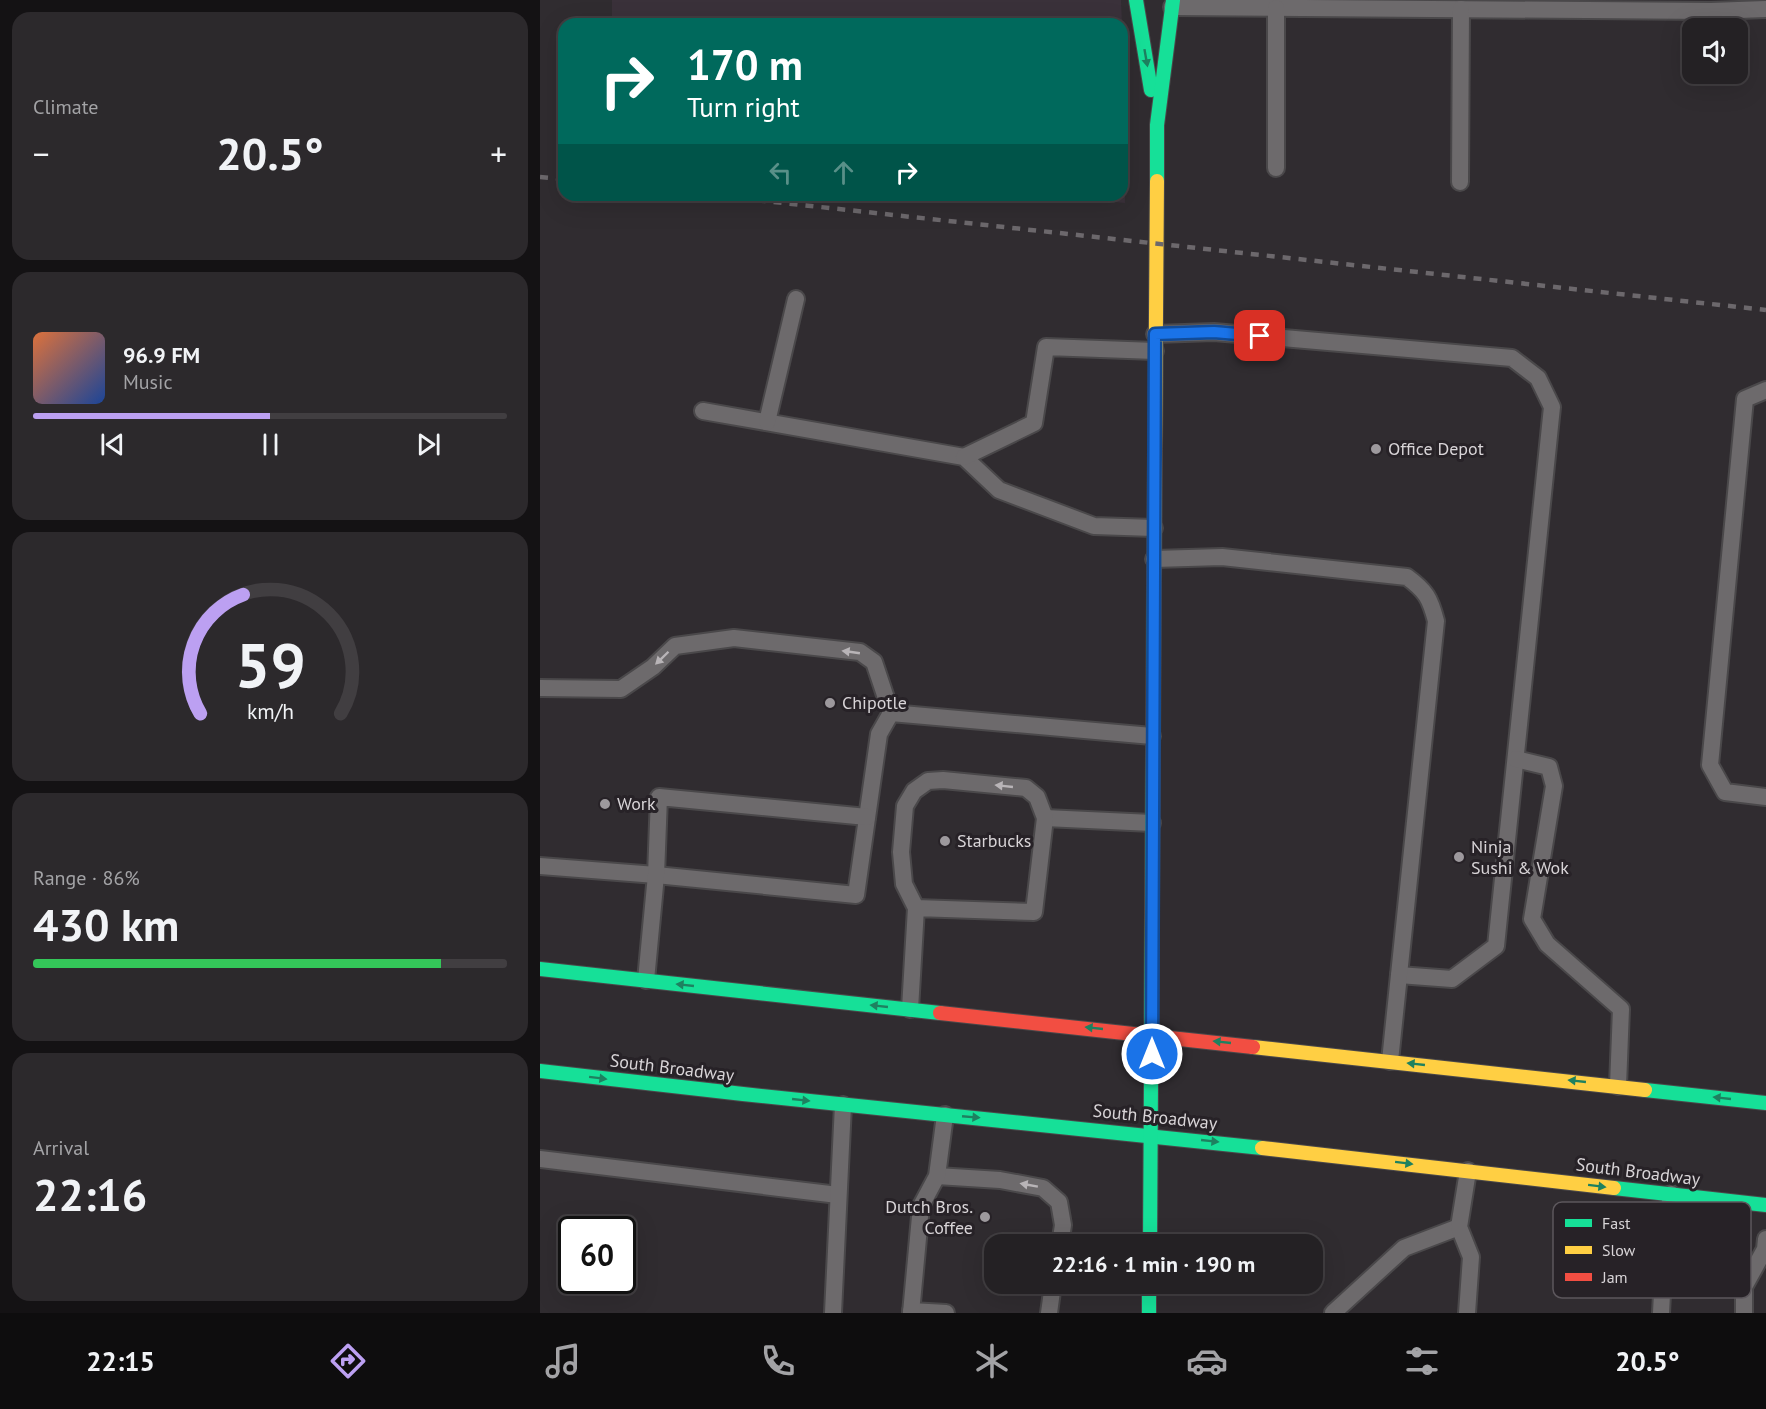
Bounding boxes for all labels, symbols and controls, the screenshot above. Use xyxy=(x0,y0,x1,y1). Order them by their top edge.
map controls xyxy=(1682,18,1748,84)
button: sound xyxy=(1682,18,1748,84)
text: 170 m xyxy=(687,37,803,92)
icon: right xyxy=(588,42,666,120)
one-way arrow xyxy=(1141,48,1150,67)
text: Turn right xyxy=(687,90,800,124)
text: Climate xyxy=(33,94,99,120)
text: 20.5° xyxy=(216,124,324,182)
text: − xyxy=(33,132,50,175)
text: + xyxy=(490,132,507,175)
icon: left xyxy=(764,156,797,189)
icon: ahead xyxy=(827,156,860,189)
icon: right xyxy=(890,156,923,189)
pin xyxy=(1234,310,1285,361)
icon: arrive xyxy=(1243,319,1276,352)
text: 96.9 FM xyxy=(123,341,200,369)
text: Music xyxy=(123,369,172,395)
icon: previous xyxy=(96,428,129,461)
icon: pause xyxy=(254,428,287,461)
icon: next xyxy=(412,428,445,461)
place label: Office Depot xyxy=(1388,437,1484,460)
marker: Office Depot xyxy=(1369,442,1383,456)
text: 59 xyxy=(235,624,305,705)
one-way arrow xyxy=(842,647,861,656)
one-way arrow xyxy=(656,650,670,664)
place label: Chipotle xyxy=(842,691,907,714)
marker: Chipotle xyxy=(823,696,837,710)
text: km/h xyxy=(246,697,293,725)
one-way arrow xyxy=(994,781,1013,791)
place label: Work xyxy=(617,792,656,815)
marker: Work xyxy=(598,797,612,811)
place label: Starbucks xyxy=(957,829,1031,852)
marker: Starbucks xyxy=(938,834,952,848)
place label: Ninja Sushi & Wok xyxy=(1471,835,1569,879)
marker: Ninja Sushi & Wok xyxy=(1452,850,1466,864)
text: Range · 86% xyxy=(33,865,140,891)
text: 430 km xyxy=(33,895,179,953)
one-way arrow xyxy=(676,980,695,989)
one-way arrow xyxy=(870,1001,889,1010)
position arrow xyxy=(1120,1022,1184,1086)
one-way arrow xyxy=(1085,1024,1104,1033)
one-way arrow xyxy=(1213,1037,1232,1047)
street label: South Broadway xyxy=(609,1048,736,1087)
one-way arrow xyxy=(1406,1059,1425,1069)
one-way arrow xyxy=(589,1073,608,1083)
one-way arrow xyxy=(1568,1077,1587,1086)
one-way arrow xyxy=(1712,1093,1731,1103)
one-way arrow xyxy=(791,1095,810,1105)
street label: South Broadway xyxy=(1092,1099,1219,1135)
one-way arrow xyxy=(962,1112,981,1122)
text: Arrival xyxy=(33,1135,89,1161)
one-way arrow xyxy=(1200,1136,1219,1146)
street label: South Broadway xyxy=(1575,1152,1702,1191)
one-way arrow xyxy=(1394,1158,1413,1168)
text: 22:16 xyxy=(33,1165,147,1223)
one-way arrow xyxy=(1020,1181,1039,1190)
one-way arrow xyxy=(1588,1181,1607,1190)
place label: Dutch Bros. Coffee xyxy=(885,1195,973,1239)
legend xyxy=(1553,1202,1751,1298)
marker: Dutch Bros. Coffee xyxy=(978,1210,992,1224)
text: Fast xyxy=(1602,1213,1631,1233)
speed limit sign: 60 xyxy=(558,1216,636,1294)
text: Slow xyxy=(1602,1240,1636,1260)
text: 22:16 · 1 min · 190 m xyxy=(1052,1250,1255,1278)
text: Jam xyxy=(1601,1267,1628,1287)
icon: directions xyxy=(327,1340,369,1382)
icon: music xyxy=(542,1340,584,1382)
icon: phone xyxy=(757,1340,799,1382)
icon: climate xyxy=(971,1340,1013,1382)
icon: car xyxy=(1186,1340,1228,1382)
icon: filters xyxy=(1401,1340,1443,1382)
text: 22:15 xyxy=(86,1344,155,1378)
text: 20.5° xyxy=(1615,1344,1680,1378)

